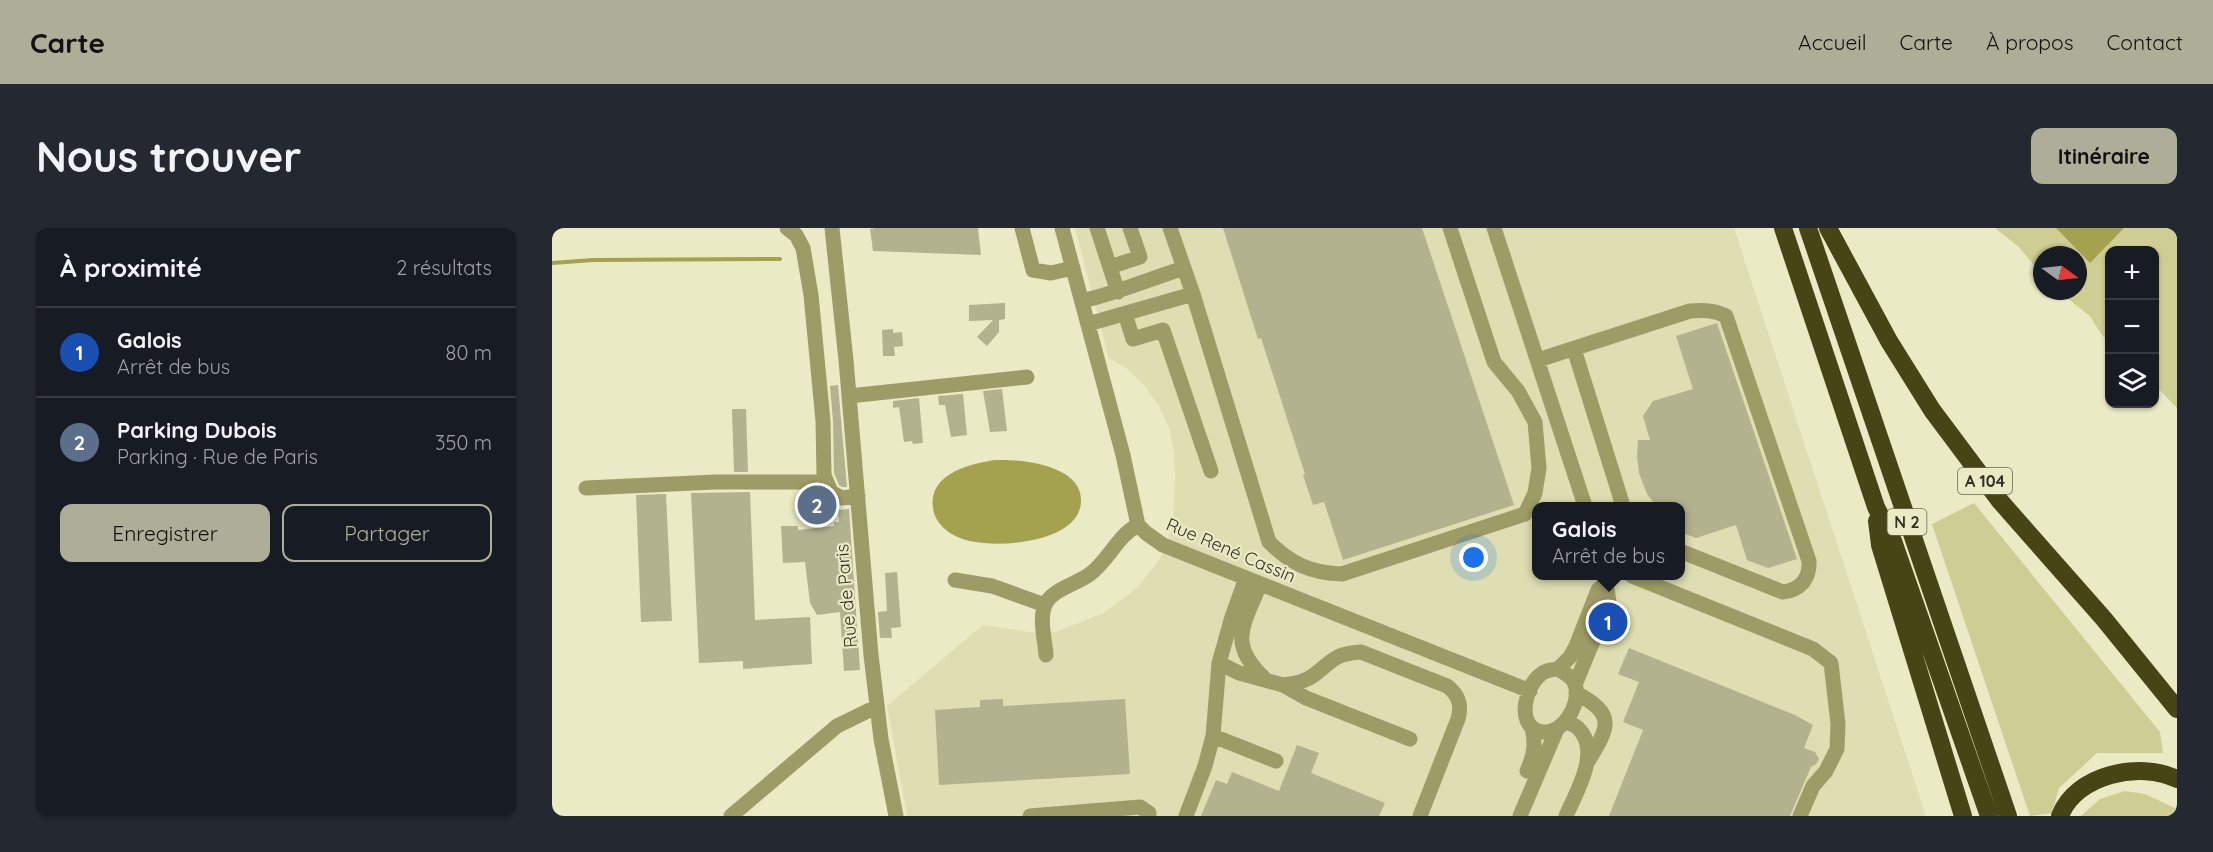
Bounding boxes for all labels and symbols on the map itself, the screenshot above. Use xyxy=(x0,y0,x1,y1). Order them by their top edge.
north arrow xyxy=(2033,246,2087,300)
road number: A 104 xyxy=(1958,468,2012,494)
pin: 2 xyxy=(798,482,836,528)
road number: N 2 xyxy=(1888,509,1926,535)
street label: Rue René Cassin xyxy=(1163,512,1299,588)
street label: Rue de Paris xyxy=(830,543,862,649)
your location xyxy=(1459,543,1488,572)
pin: 1 xyxy=(1588,600,1628,644)

